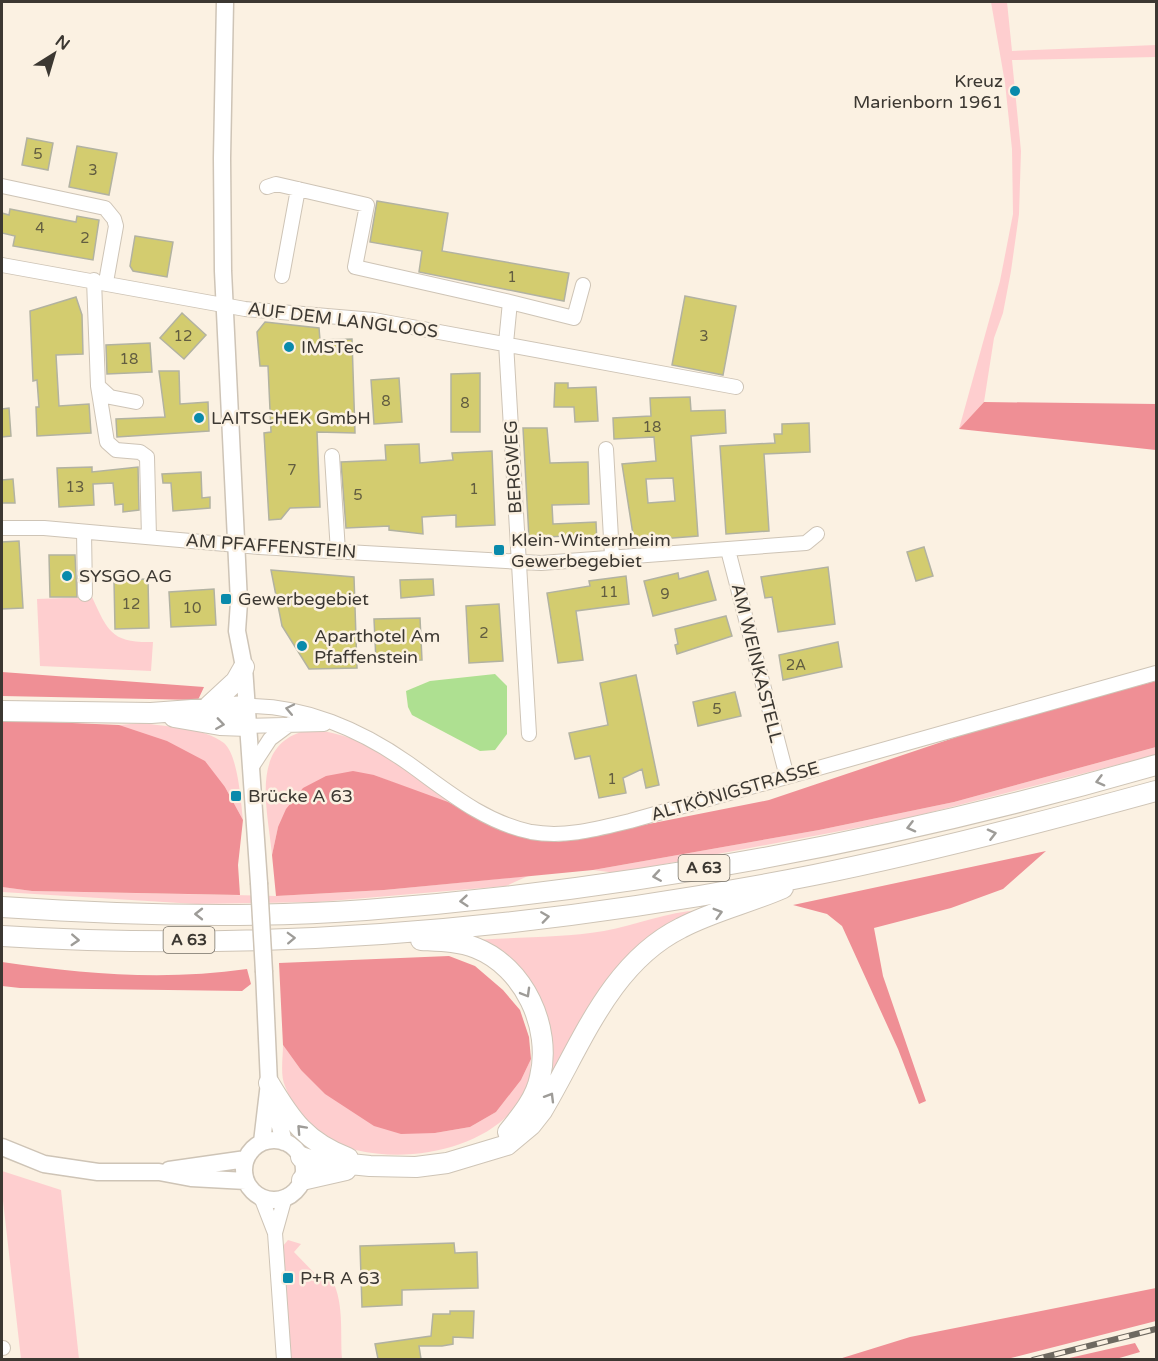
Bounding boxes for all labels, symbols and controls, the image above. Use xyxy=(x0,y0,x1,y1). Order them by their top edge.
north arrow xyxy=(24,24,84,84)
text: N xyxy=(51,31,74,55)
place label: Kreuz Marienborn 1961 xyxy=(853,70,1003,113)
marker: Kreuz Marienborn 1961 xyxy=(1008,84,1022,98)
house number: 5 xyxy=(33,145,43,163)
house number: 3 xyxy=(88,161,98,179)
house number: 4 xyxy=(35,219,45,237)
house number: 2 xyxy=(80,229,90,247)
house number: 1 xyxy=(507,268,517,286)
street label: AUF DEM LANGLOOS xyxy=(247,297,439,343)
house number: 12 xyxy=(174,327,192,345)
house number: 3 xyxy=(699,327,709,345)
place label: IMSTec xyxy=(301,336,364,358)
marker: IMSTec xyxy=(282,340,296,354)
house number: 18 xyxy=(120,350,138,368)
house number: 8 xyxy=(381,392,391,410)
house number: 8 xyxy=(460,394,470,412)
place label: LAITSCHEK GmbH xyxy=(211,407,371,429)
marker: LAITSCHEK GmbH xyxy=(192,411,206,425)
house number: 18 xyxy=(643,418,661,436)
street label: BERGWEG xyxy=(500,420,526,514)
house number: 7 xyxy=(287,461,297,479)
house number: 13 xyxy=(66,478,84,496)
house number: 1 xyxy=(469,480,479,498)
house number: 5 xyxy=(353,486,363,504)
street label: AM PFAFFENSTEIN xyxy=(185,529,357,563)
place label: Klein-Winternheim Gewerbegebiet xyxy=(511,529,671,572)
marker: Klein-Winternheim Gewerbegebiet xyxy=(492,543,506,557)
place label: SYSGO AG xyxy=(79,565,172,587)
marker: SYSGO AG xyxy=(60,569,74,583)
street label: AM WEINKASTELL xyxy=(727,581,788,746)
house number: 11 xyxy=(600,583,618,601)
house number: 9 xyxy=(660,585,670,603)
place label: Gewerbegebiet xyxy=(238,588,369,610)
marker: Gewerbegebiet xyxy=(219,592,233,606)
house number: 12 xyxy=(122,595,140,613)
house number: 10 xyxy=(183,599,201,617)
house number: 2 xyxy=(479,624,489,642)
place label: Aparthotel Am Pfaffenstein xyxy=(314,625,440,668)
marker: Aparthotel Am Pfaffenstein xyxy=(295,639,309,653)
house number: 2A xyxy=(786,656,806,674)
house number: 5 xyxy=(712,700,722,718)
one-way arrow xyxy=(286,703,296,716)
one-way arrow xyxy=(215,718,224,730)
street label: ALTKÖNIGSTRASSE xyxy=(648,756,822,826)
house number: 1 xyxy=(607,770,617,788)
one-way arrow xyxy=(1095,774,1105,787)
place label: Brücke A 63 xyxy=(248,785,353,807)
marker: Brücke A 63 xyxy=(229,789,243,803)
one-way arrow xyxy=(906,820,916,833)
one-way arrow xyxy=(987,828,997,841)
road number: A 63 xyxy=(678,855,730,881)
one-way arrow xyxy=(653,869,663,882)
one-way arrow xyxy=(460,894,469,907)
one-way arrow xyxy=(195,908,204,920)
one-way arrow xyxy=(712,908,723,920)
one-way arrow xyxy=(541,912,550,924)
road number: A 63 xyxy=(164,927,214,953)
one-way arrow xyxy=(287,932,296,944)
one-way arrow xyxy=(71,934,80,947)
one-way arrow xyxy=(519,987,531,997)
one-way arrow xyxy=(543,1093,555,1103)
one-way arrow xyxy=(297,1125,308,1135)
place label: P+R A 63 xyxy=(300,1267,380,1289)
marker: P+R A 63 xyxy=(281,1271,295,1285)

